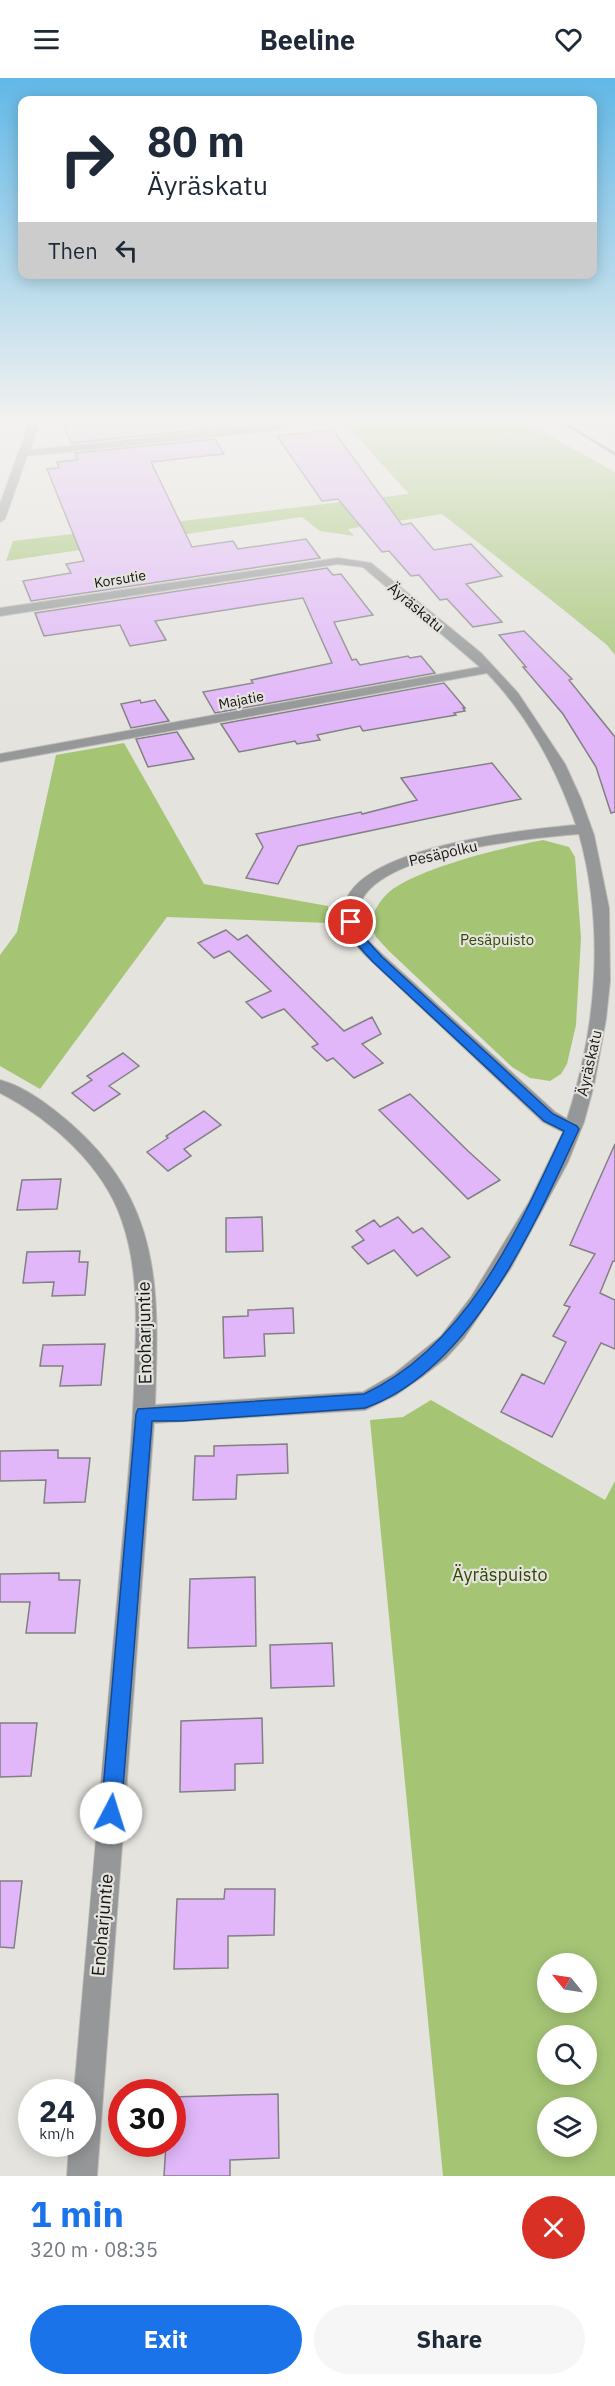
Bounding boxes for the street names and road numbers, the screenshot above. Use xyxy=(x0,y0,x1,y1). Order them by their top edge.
street label: Korsutie xyxy=(93,566,148,592)
street label: Äyräskatu xyxy=(384,578,448,636)
street label: Majatie xyxy=(217,687,266,713)
street label: Pesäpolku xyxy=(407,836,479,870)
street label: Äyräskatu xyxy=(572,1028,606,1098)
street label: Enoharjuntie xyxy=(132,1281,156,1385)
street label: Enoharjuntie xyxy=(86,1873,118,1977)

